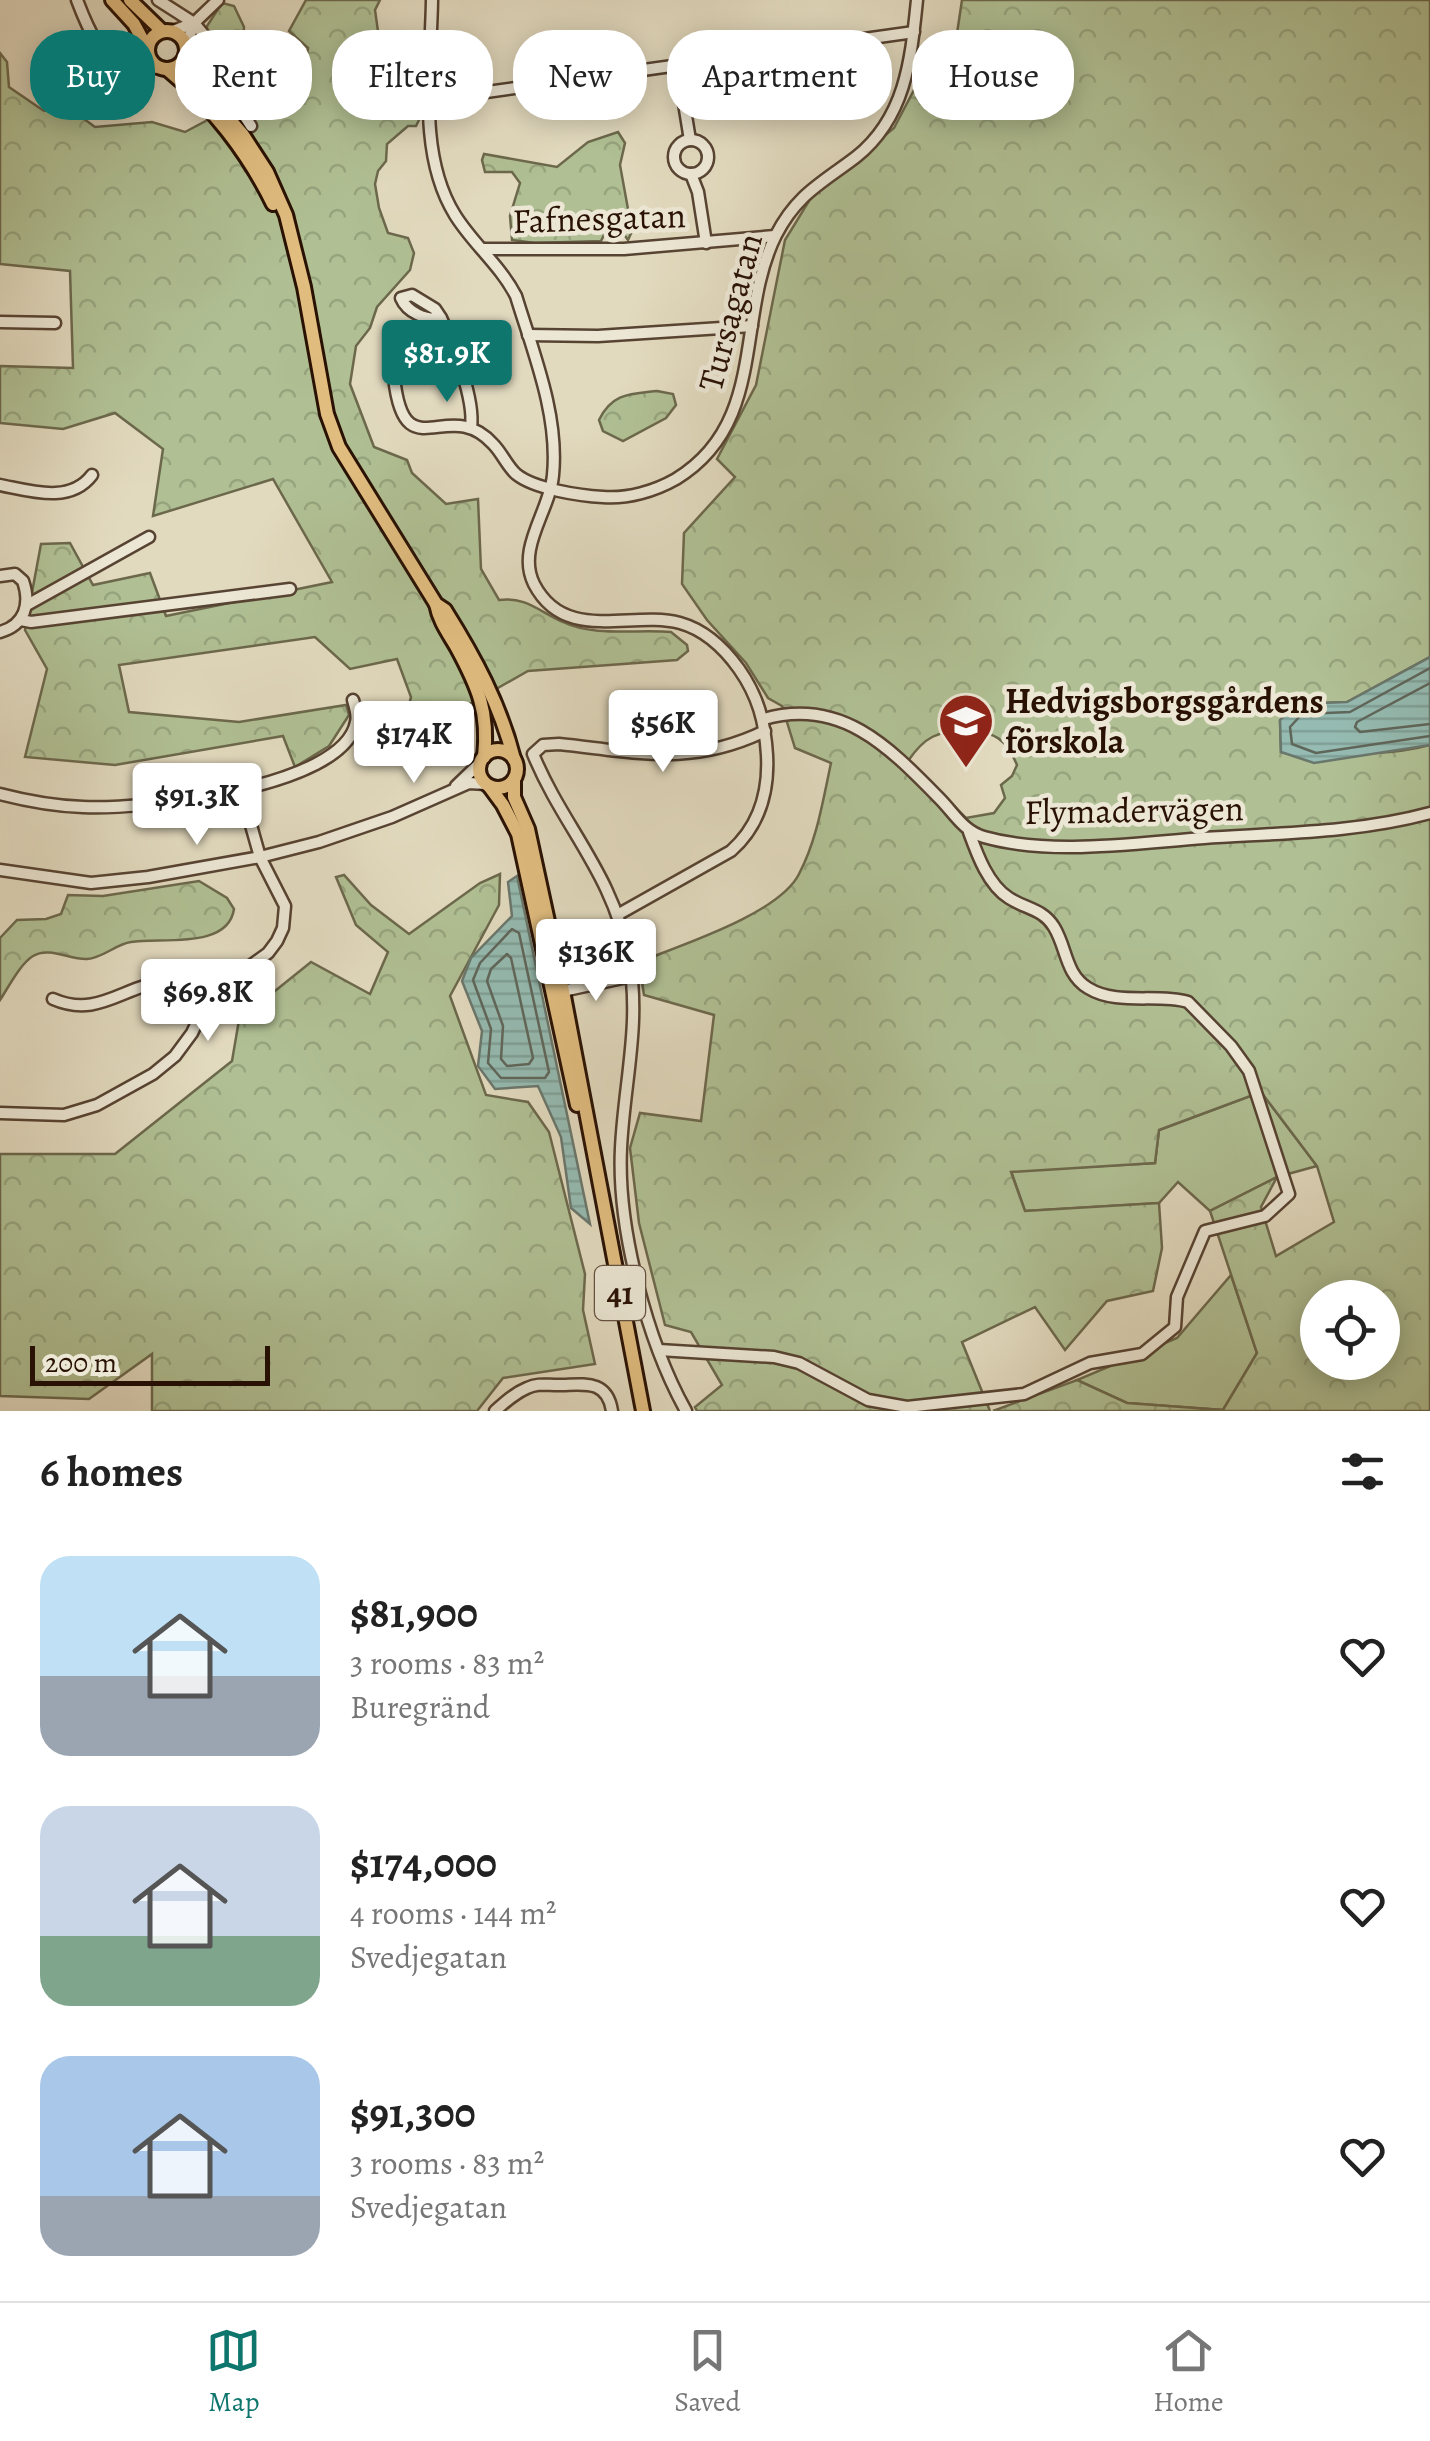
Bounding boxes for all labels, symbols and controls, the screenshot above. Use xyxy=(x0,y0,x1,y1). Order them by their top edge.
chip: Buy xyxy=(30,30,155,120)
chip: Rent xyxy=(175,30,312,120)
chip: Filters xyxy=(332,30,493,120)
chip: New xyxy=(513,30,647,120)
chip: Apartment xyxy=(667,30,892,120)
chip: House xyxy=(912,30,1074,120)
street label: Fafnesgatan xyxy=(511,191,687,245)
street label: Tursagatan xyxy=(686,228,774,396)
pin: $81.9K xyxy=(366,320,528,405)
text: $81.9K xyxy=(404,330,490,374)
place label: Hedvigsborgsgårdens förskola xyxy=(1005,677,1324,765)
pin: $56K xyxy=(604,690,722,775)
school or university icon: Hedvigsborgsgårdens förskola xyxy=(936,691,996,770)
text: $56K xyxy=(631,700,695,744)
pin: $174K xyxy=(344,701,484,786)
text: $174K xyxy=(376,711,452,755)
pin: $91.3K xyxy=(116,763,278,848)
text: $91.3K xyxy=(155,773,239,817)
street label: Flymadervägen xyxy=(1024,784,1244,836)
pin: $136K xyxy=(526,919,666,1004)
text: $136K xyxy=(558,929,634,973)
pin: $69.8K xyxy=(127,959,289,1044)
text: $69.8K xyxy=(163,969,253,1013)
road number: 41 xyxy=(595,1266,645,1320)
map controls xyxy=(1300,1280,1400,1380)
button: locate xyxy=(1300,1280,1400,1380)
scale bar xyxy=(30,1341,270,1386)
text: 200 m xyxy=(45,1344,117,1382)
text: 6 homes xyxy=(40,1443,183,1500)
icon: filters xyxy=(1335,1444,1390,1499)
text: $81,900 xyxy=(350,1584,478,1641)
icon: home xyxy=(120,1596,240,1716)
icon: heart xyxy=(1335,1629,1390,1684)
text: 3 rooms · 83 m² xyxy=(350,1641,544,1685)
text: Buregränd xyxy=(350,1685,490,1729)
text: $174,000 xyxy=(350,1834,497,1891)
icon: home xyxy=(120,1846,240,1966)
icon: heart xyxy=(1335,1879,1390,1934)
text: 4 rooms · 144 m² xyxy=(350,1891,557,1935)
text: Svedjegatan xyxy=(350,1935,507,1979)
text: $91,300 xyxy=(350,2084,476,2141)
icon: home xyxy=(120,2096,240,2216)
icon: heart xyxy=(1335,2129,1390,2184)
text: 3 rooms · 83 m² xyxy=(350,2141,544,2185)
text: Svedjegatan xyxy=(350,2185,507,2229)
tab: Map xyxy=(206,2323,261,2421)
tab: Saved xyxy=(674,2323,741,2421)
tab: Home xyxy=(1153,2323,1224,2421)

